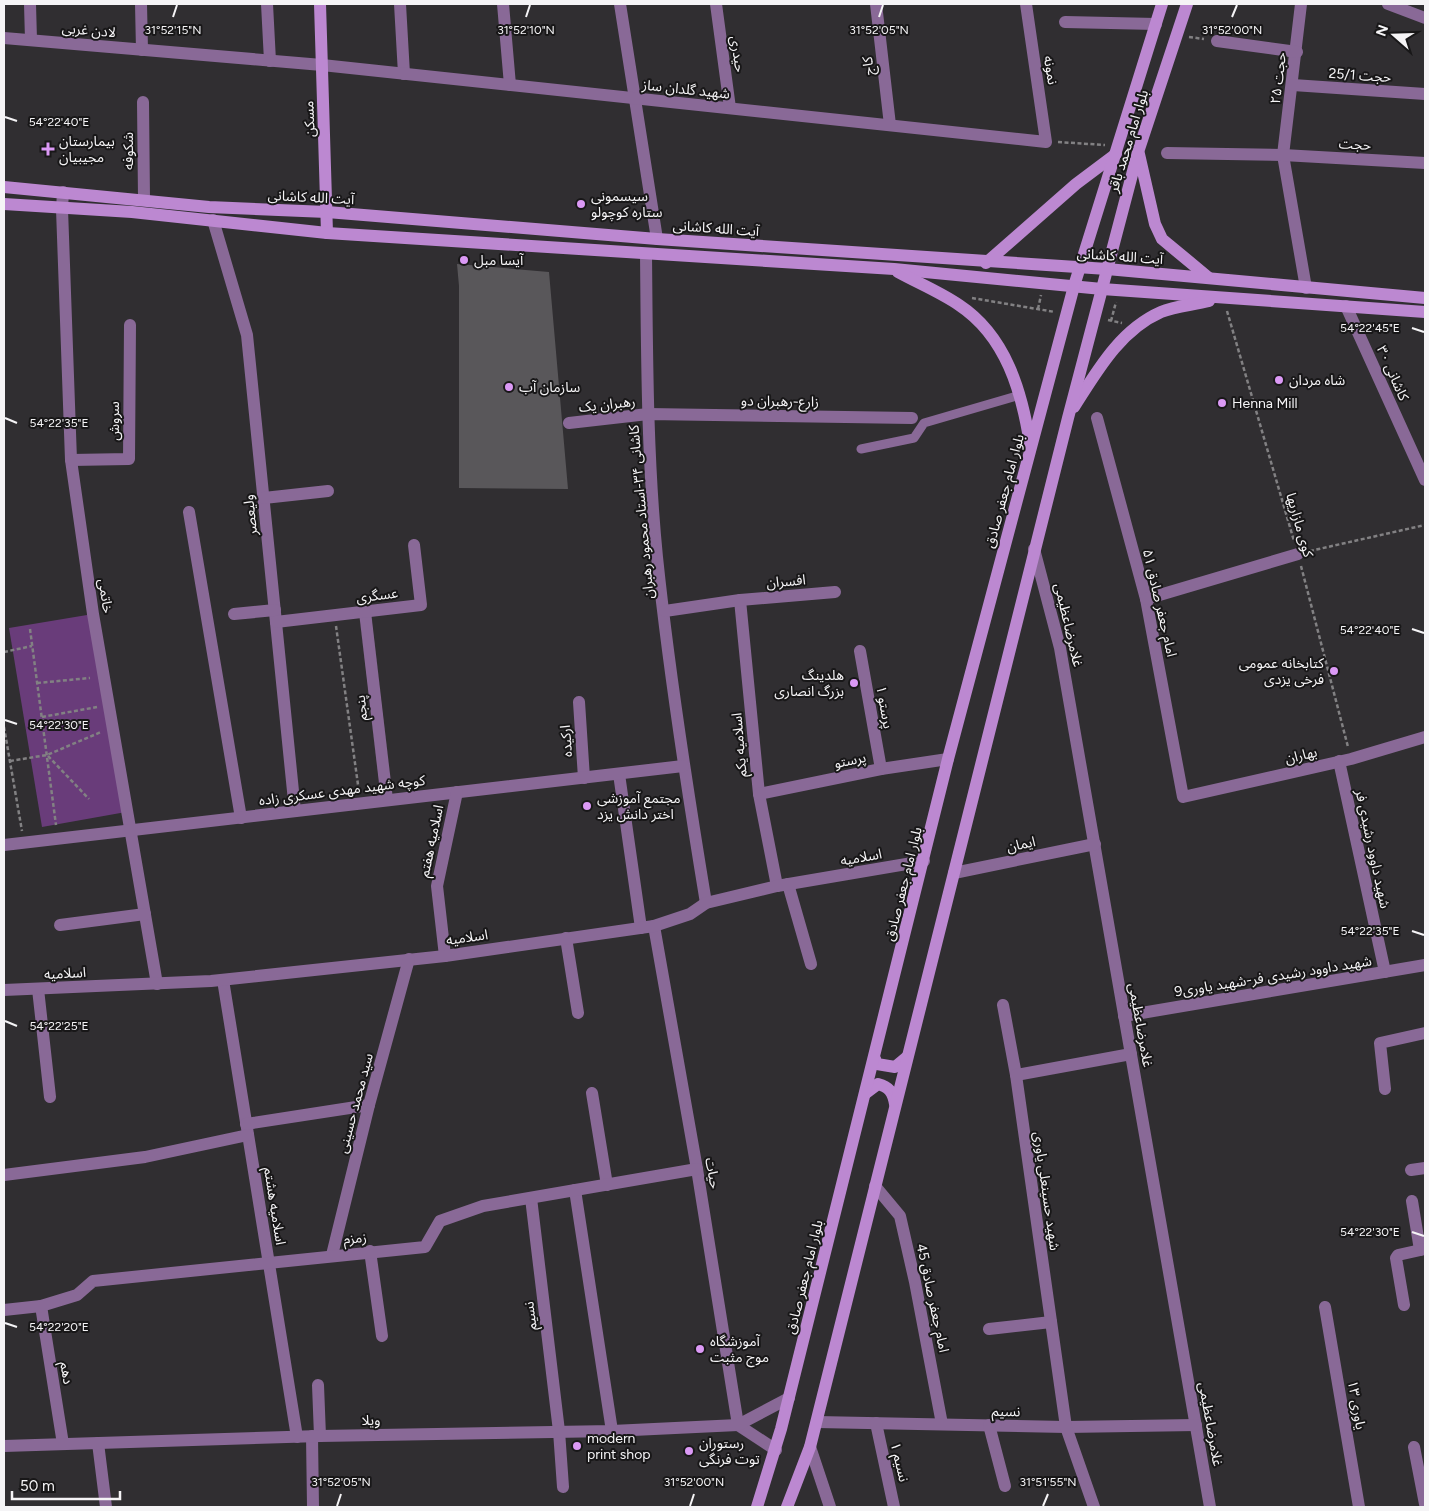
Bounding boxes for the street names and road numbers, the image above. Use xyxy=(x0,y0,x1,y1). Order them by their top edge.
street label: لادن غربی xyxy=(61,20,117,41)
street label: حیدری xyxy=(727,35,748,73)
street label: حجت ۲۵ xyxy=(1267,51,1290,105)
street label: نمونه xyxy=(1040,54,1061,86)
street label: کاج xyxy=(859,55,880,76)
street label: حجت 25/1 xyxy=(1328,65,1392,86)
street label: شهید گلدان ساز xyxy=(640,76,731,103)
street label: بلوار امام محمد باقر xyxy=(1105,88,1154,196)
street label: مسکن xyxy=(300,100,319,138)
street label: شکوفه xyxy=(120,132,137,170)
street label: حجت xyxy=(1338,135,1372,154)
street label: آیت الله کاشانی xyxy=(267,187,356,208)
street label: آیت الله کاشانی xyxy=(672,217,761,240)
street label: آیت الله کاشانی xyxy=(1076,245,1165,268)
street label: کاشانی ۳۰ xyxy=(1373,343,1412,404)
street label: زارع-رهبران دو xyxy=(741,392,819,413)
street label: رهبران یک xyxy=(578,393,636,416)
street label: سروش xyxy=(106,401,123,441)
street label: کاشانی ۳۴-استاد محمود رهبران xyxy=(625,424,658,600)
street label: بلوار امام جعفر صادق xyxy=(981,432,1030,550)
street label: کوی مازاریها xyxy=(1282,491,1317,559)
street label: ولیعصر xyxy=(240,494,261,537)
street label: امام جعفر صادق ۵۱ xyxy=(1137,548,1180,659)
street label: افسران xyxy=(766,571,807,592)
street label: خاتمی xyxy=(95,578,116,615)
street label: غلامرضاعظیمی xyxy=(1051,582,1086,669)
street label: عسگری xyxy=(355,584,399,607)
street label: پرستو ۱ xyxy=(871,684,897,730)
street label: پنجم xyxy=(352,694,373,722)
street label: اسلامیه یکم xyxy=(728,712,753,778)
street label: ارکیده xyxy=(557,724,576,758)
street label: بهاران xyxy=(1283,743,1319,767)
street label: پرستو xyxy=(833,749,868,773)
street label: کوچه شهید مهدی عسکری زاده xyxy=(258,772,426,810)
street label: شهید داوود رشیدی فر xyxy=(1351,787,1393,910)
street label: اسلامیه هفتم xyxy=(416,803,449,879)
street label: بلوار امام جعفر صادق xyxy=(881,825,928,944)
street label: ایمان xyxy=(1005,833,1037,856)
street label: اسلامیه xyxy=(839,845,883,870)
street label: اسلامیه xyxy=(445,926,489,949)
street label: شهید داوود رشیدی فر-شهید یاوری9 xyxy=(1173,952,1373,1000)
street label: اسلامیه xyxy=(44,964,86,983)
street label: غلامرضاعظیمی xyxy=(1125,982,1156,1069)
street label: سید محمد حسینی xyxy=(334,1051,377,1155)
street label: شهید حسینعلی یاوری xyxy=(1030,1131,1063,1252)
street label: حیات xyxy=(701,1156,724,1190)
street label: اسلامیه هشتم xyxy=(258,1166,289,1247)
street label: بلوار امام جعفر صادق xyxy=(782,1218,829,1337)
street label: زمزم xyxy=(342,1229,368,1250)
street label: امام جعفر صادق 45 xyxy=(911,1242,952,1355)
street label: نسیم xyxy=(520,1300,543,1331)
street label: دهم xyxy=(54,1361,77,1386)
street label: یاوری ۱۳ xyxy=(1344,1379,1369,1431)
street label: غلامرضاعظیمی xyxy=(1195,1381,1226,1468)
street label: نسیم xyxy=(991,1403,1021,1422)
street label: ویلا xyxy=(361,1412,381,1429)
street label: نسیم ۱ xyxy=(885,1441,912,1484)

